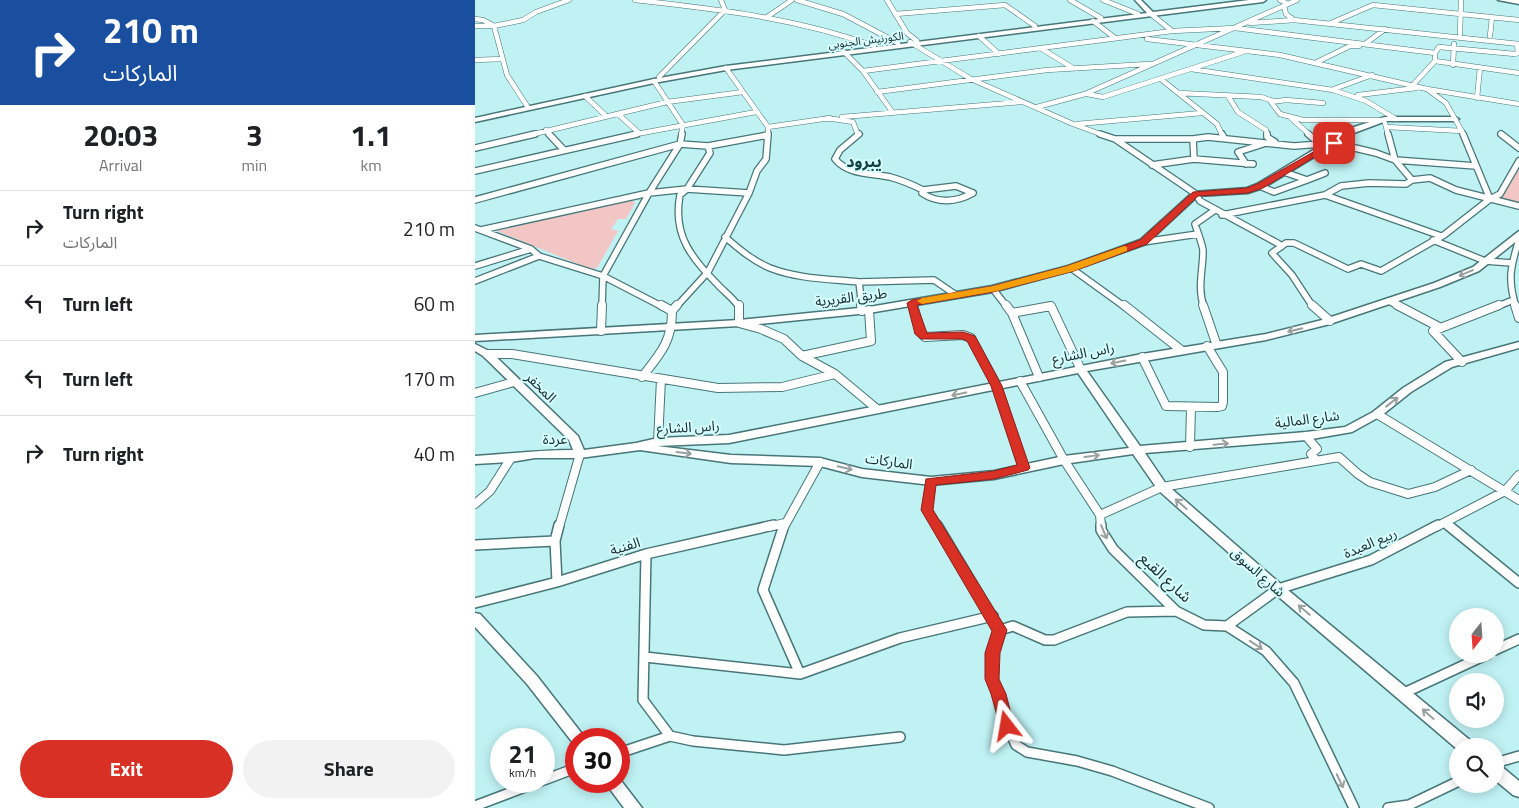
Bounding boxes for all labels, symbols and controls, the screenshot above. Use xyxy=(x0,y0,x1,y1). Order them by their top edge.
text: 210 m xyxy=(103,3,199,57)
icon: right xyxy=(20,20,85,85)
street label: الكورنيش الجنوبي xyxy=(827,27,905,54)
text: الماركات xyxy=(103,56,178,90)
text: 20:03 xyxy=(83,112,158,158)
text: 3 xyxy=(246,112,263,158)
text: 1.1 xyxy=(350,112,392,158)
pin xyxy=(1313,122,1355,164)
icon: arrive xyxy=(1320,129,1348,157)
district label: يبرود xyxy=(846,149,882,173)
text: Arrival xyxy=(99,153,142,177)
text: min xyxy=(242,153,267,177)
text: km xyxy=(360,153,382,177)
text: Turn right xyxy=(63,197,144,226)
icon: right xyxy=(20,214,48,242)
text: 210 m xyxy=(403,214,455,243)
text: الماركات xyxy=(63,230,117,254)
one-way arrow xyxy=(1459,268,1474,278)
street label: طريق القريرية xyxy=(814,282,888,311)
icon: left xyxy=(20,289,48,317)
text: Turn left xyxy=(63,289,133,318)
text: 60 m xyxy=(414,289,455,318)
one-way arrow xyxy=(1288,326,1304,335)
street label: راس الشارع xyxy=(1050,336,1116,370)
one-way arrow xyxy=(1111,358,1127,367)
icon: left xyxy=(20,364,48,392)
text: Turn left xyxy=(63,364,133,393)
text: 170 m xyxy=(403,364,455,393)
street label: المخفر xyxy=(520,366,562,407)
one-way arrow xyxy=(951,390,967,399)
one-way arrow xyxy=(1385,396,1398,407)
street label: شارع المالية xyxy=(1273,404,1341,434)
street label: راس الشارع xyxy=(656,414,720,440)
street label: عردة xyxy=(543,428,567,449)
icon: right xyxy=(20,439,48,467)
text: Turn right xyxy=(63,439,144,468)
text: 40 m xyxy=(414,439,455,468)
one-way arrow xyxy=(1213,439,1229,449)
street label: الماركات xyxy=(864,447,914,474)
one-way arrow xyxy=(676,448,692,458)
one-way arrow xyxy=(1084,451,1100,461)
one-way arrow xyxy=(837,464,853,474)
one-way arrow xyxy=(1175,499,1188,510)
street label: ربيع العبدة xyxy=(1340,522,1400,564)
one-way arrow xyxy=(1100,524,1109,539)
street label: الفنية xyxy=(607,531,643,560)
street label: شارع السوق xyxy=(1226,542,1290,602)
street label: شارع القبع xyxy=(1134,546,1198,609)
one-way arrow xyxy=(1297,605,1310,616)
north arrow xyxy=(1449,608,1504,662)
map controls xyxy=(1449,608,1504,793)
one-way arrow xyxy=(1249,639,1263,650)
button: sound xyxy=(1449,673,1504,728)
position arrow xyxy=(980,699,1032,751)
one-way arrow xyxy=(1422,709,1435,720)
speed limit sign: 30 xyxy=(565,728,630,793)
text: 21 xyxy=(508,735,537,773)
button: search xyxy=(1449,738,1504,793)
button: Exit xyxy=(20,740,233,798)
button: Share xyxy=(243,740,455,798)
text: km/h xyxy=(509,763,536,782)
one-way arrow xyxy=(1336,773,1346,788)

